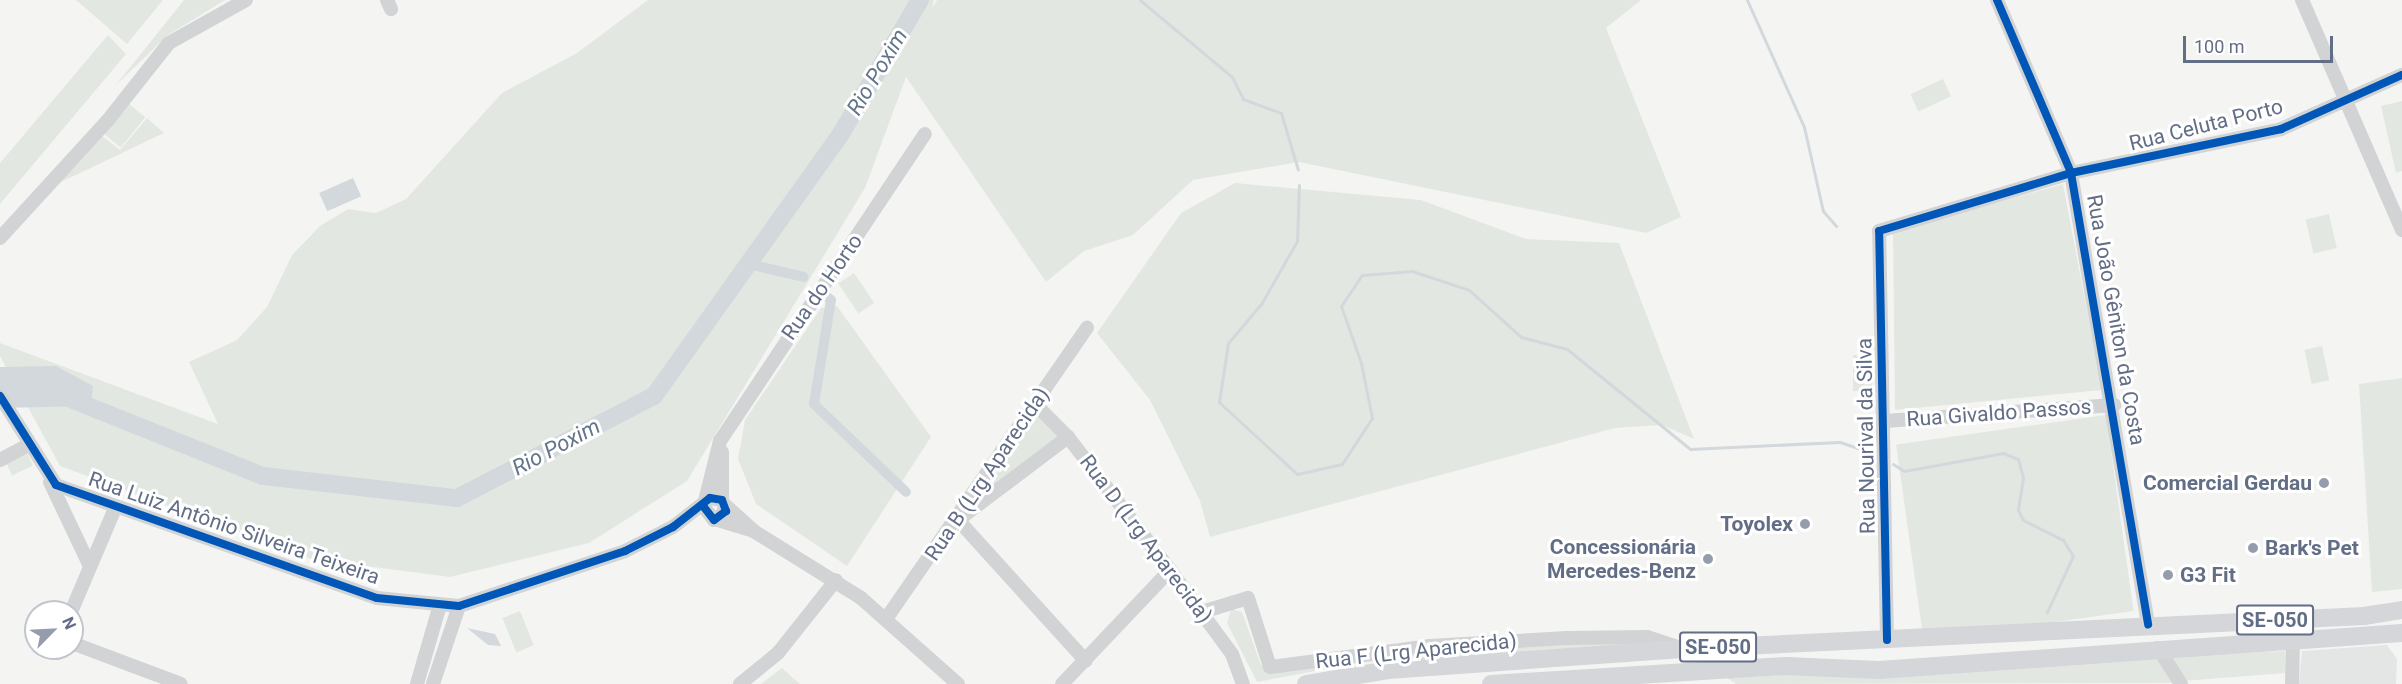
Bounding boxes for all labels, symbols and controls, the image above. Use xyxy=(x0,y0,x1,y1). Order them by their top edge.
water label: Rio Poxim xyxy=(841,24,913,120)
scale bar xyxy=(2186,24,2336,62)
text: 100 m xyxy=(2194,36,2245,57)
street label: Rua Celuta Porto xyxy=(2127,94,2285,156)
street label: Rua João Gêniton da Costa xyxy=(2082,193,2150,447)
street label: Rua do Horto xyxy=(776,229,868,345)
street label: Rua Nourival da Silva xyxy=(1852,338,1880,534)
street label: Rua B (Lrg Aparecida) xyxy=(920,383,1054,565)
street label: Rua Givaldo Passos xyxy=(1906,394,2092,432)
water label: Rio Poxim xyxy=(508,413,604,481)
street label: Rua D (Lrg Aparecida) xyxy=(1074,450,1218,628)
street label: Rua Luiz Antônio Silveira Teixeira xyxy=(85,466,383,590)
place label: Comercial Gerdau xyxy=(2143,470,2312,496)
marker: Comercial Gerdau xyxy=(2317,476,2331,490)
place label: Toyolex xyxy=(1720,511,1793,537)
marker: Toyolex xyxy=(1798,517,1812,531)
place label: Concessionária Mercedes-Benz xyxy=(1547,534,1696,584)
place label: Bark's Pet xyxy=(2265,535,2359,561)
marker: Bark's Pet xyxy=(2246,541,2260,555)
marker: Concessionária Mercedes-Benz xyxy=(1701,552,1715,566)
place label: G3 Fit xyxy=(2180,562,2236,588)
marker: G3 Fit xyxy=(2161,568,2175,582)
north arrow xyxy=(24,600,84,660)
road number: SE-050 xyxy=(2236,603,2314,637)
text: N xyxy=(58,614,80,632)
street label: Rua F (Lrg Aparecida) xyxy=(1314,628,1518,674)
road number: SE-050 xyxy=(1679,630,1757,664)

